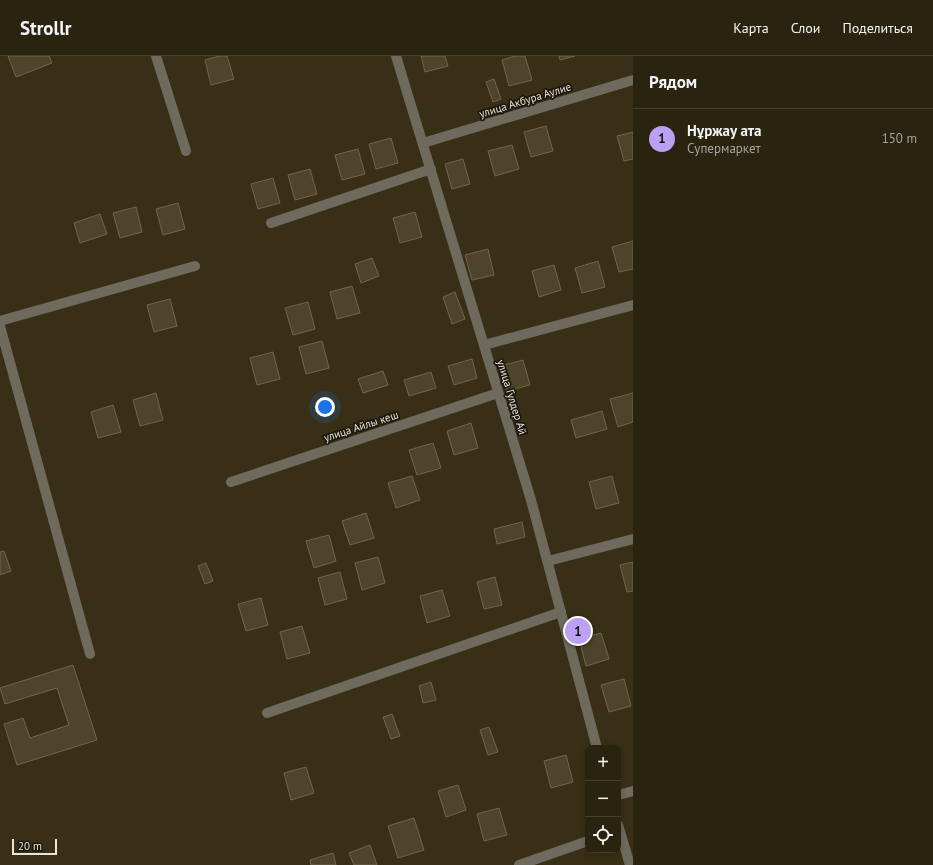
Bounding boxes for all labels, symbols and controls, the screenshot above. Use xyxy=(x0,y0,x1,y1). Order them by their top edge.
text: Strollr xyxy=(20,16,71,40)
text: Карта xyxy=(733,19,769,37)
text: Слои xyxy=(791,19,820,37)
text: Поделиться xyxy=(842,19,913,37)
text: Рядом xyxy=(649,71,697,93)
street label: улица Акбура Аулие xyxy=(477,79,573,121)
text: Нұржау ата xyxy=(687,121,762,140)
text: 1 xyxy=(658,130,666,147)
text: 150 m xyxy=(882,130,917,147)
text: Супермаркет xyxy=(687,140,761,157)
street label: улица Гулдер Ай xyxy=(494,358,530,436)
your location xyxy=(315,397,335,417)
street label: улица Айлы кеш xyxy=(322,407,400,445)
pin: 1 xyxy=(565,616,591,646)
map controls xyxy=(585,745,621,853)
button: + xyxy=(585,745,621,781)
button: − xyxy=(585,781,621,817)
button: locate xyxy=(585,817,621,853)
scale bar xyxy=(12,837,57,856)
text: 20 m xyxy=(18,839,42,853)

